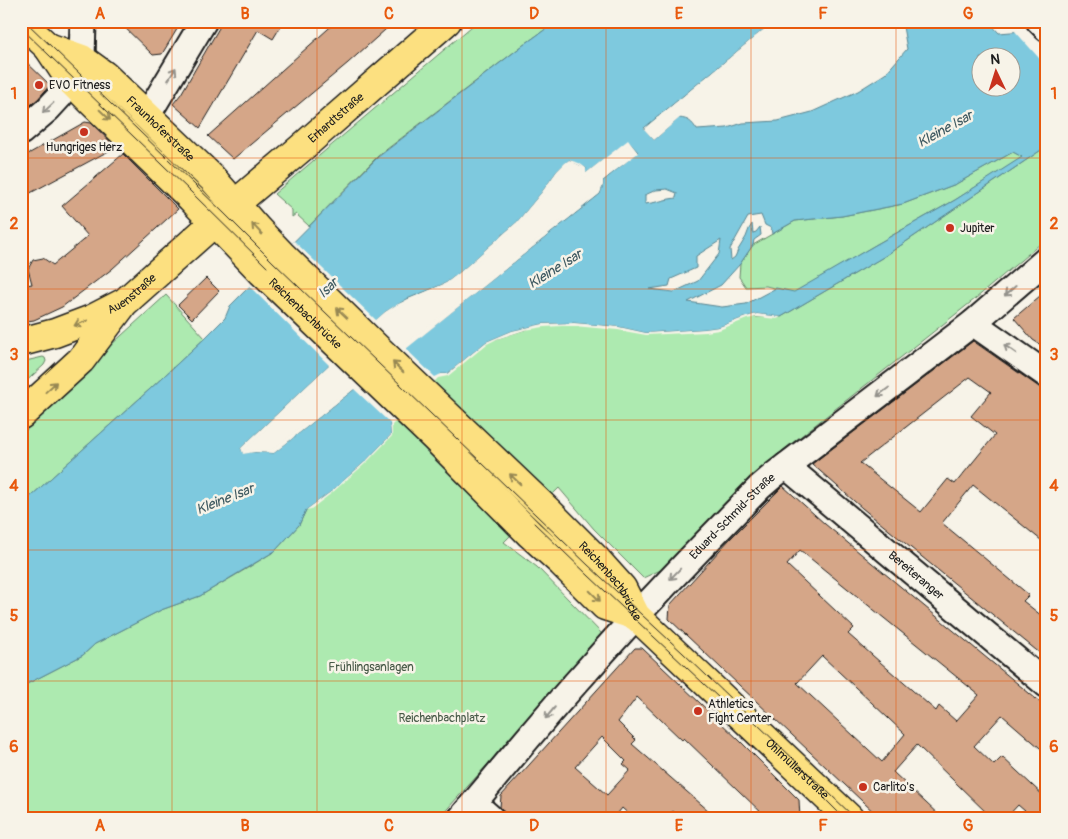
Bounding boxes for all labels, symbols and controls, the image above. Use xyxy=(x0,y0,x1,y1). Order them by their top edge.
text: A xyxy=(95,4,106,24)
text: B xyxy=(240,4,250,24)
text: C xyxy=(384,4,394,24)
text: D xyxy=(529,4,539,24)
text: E xyxy=(675,4,684,24)
text: F xyxy=(818,4,828,24)
text: G xyxy=(963,4,974,24)
north arrow xyxy=(970,48,1020,98)
text: N xyxy=(990,51,1000,68)
one-way arrow xyxy=(167,67,177,81)
place label: EVO Fitness xyxy=(49,78,111,93)
marker: EVO Fitness xyxy=(33,79,45,91)
text: 1 xyxy=(11,84,17,104)
text: 1 xyxy=(1051,84,1057,104)
street label: Erhardtstraße xyxy=(305,89,367,146)
street label: Fraunhoferstraße xyxy=(123,93,198,165)
one-way arrow xyxy=(42,102,55,114)
water label: Kleine Isar xyxy=(914,106,977,151)
one-way arrow xyxy=(98,109,111,121)
marker: Hungriges Herz xyxy=(78,126,90,138)
place label: Hungriges Herz xyxy=(46,140,122,155)
text: 2 xyxy=(10,214,19,234)
text: 2 xyxy=(1050,214,1059,234)
place label: Jupiter xyxy=(960,221,995,236)
marker: Jupiter xyxy=(944,222,956,234)
one-way arrow xyxy=(251,223,263,236)
water label: Kleine Isar xyxy=(525,245,587,292)
street label: Auenstraße xyxy=(105,270,159,317)
water label: Isar xyxy=(314,273,343,302)
street label: Reichenbachbrücke xyxy=(265,275,345,352)
one-way arrow xyxy=(1003,285,1016,297)
one-way arrow xyxy=(335,307,348,319)
one-way arrow xyxy=(74,319,89,328)
one-way arrow xyxy=(1003,344,1017,354)
text: 3 xyxy=(10,345,19,365)
text: 3 xyxy=(1050,345,1059,365)
one-way arrow xyxy=(391,361,404,373)
one-way arrow xyxy=(45,381,58,393)
one-way arrow xyxy=(876,387,890,397)
street label: Eduard-Schmid-Straße xyxy=(686,470,778,562)
one-way arrow xyxy=(509,473,521,485)
text: 4 xyxy=(9,476,19,496)
text: 4 xyxy=(1049,476,1059,496)
water label: Kleine Isar xyxy=(194,479,258,518)
street label: Reichenbachbrücke xyxy=(575,538,644,624)
street label: Bereiteranger xyxy=(885,548,948,603)
one-way arrow xyxy=(669,568,681,580)
one-way arrow xyxy=(589,590,601,603)
text: 5 xyxy=(10,606,19,626)
text: 5 xyxy=(1050,606,1059,626)
park label: Frühlingsanlagen xyxy=(328,660,414,675)
place label: Athletics Fight Center xyxy=(708,697,772,726)
marker: Athletics Fight Center xyxy=(692,705,704,717)
one-way arrow xyxy=(544,706,555,719)
park label: Reichenbachplatz xyxy=(398,711,486,726)
street label: Ohlmüllerstraße xyxy=(762,735,832,802)
text: 6 xyxy=(9,737,19,757)
text: 6 xyxy=(1049,737,1059,757)
place label: Carlito's xyxy=(873,780,915,795)
marker: Carlito's xyxy=(857,781,869,793)
text: A xyxy=(95,816,106,836)
text: B xyxy=(240,816,250,836)
text: C xyxy=(384,816,394,836)
text: D xyxy=(529,816,539,836)
text: E xyxy=(675,816,684,836)
text: F xyxy=(818,816,828,836)
text: G xyxy=(963,816,974,836)

